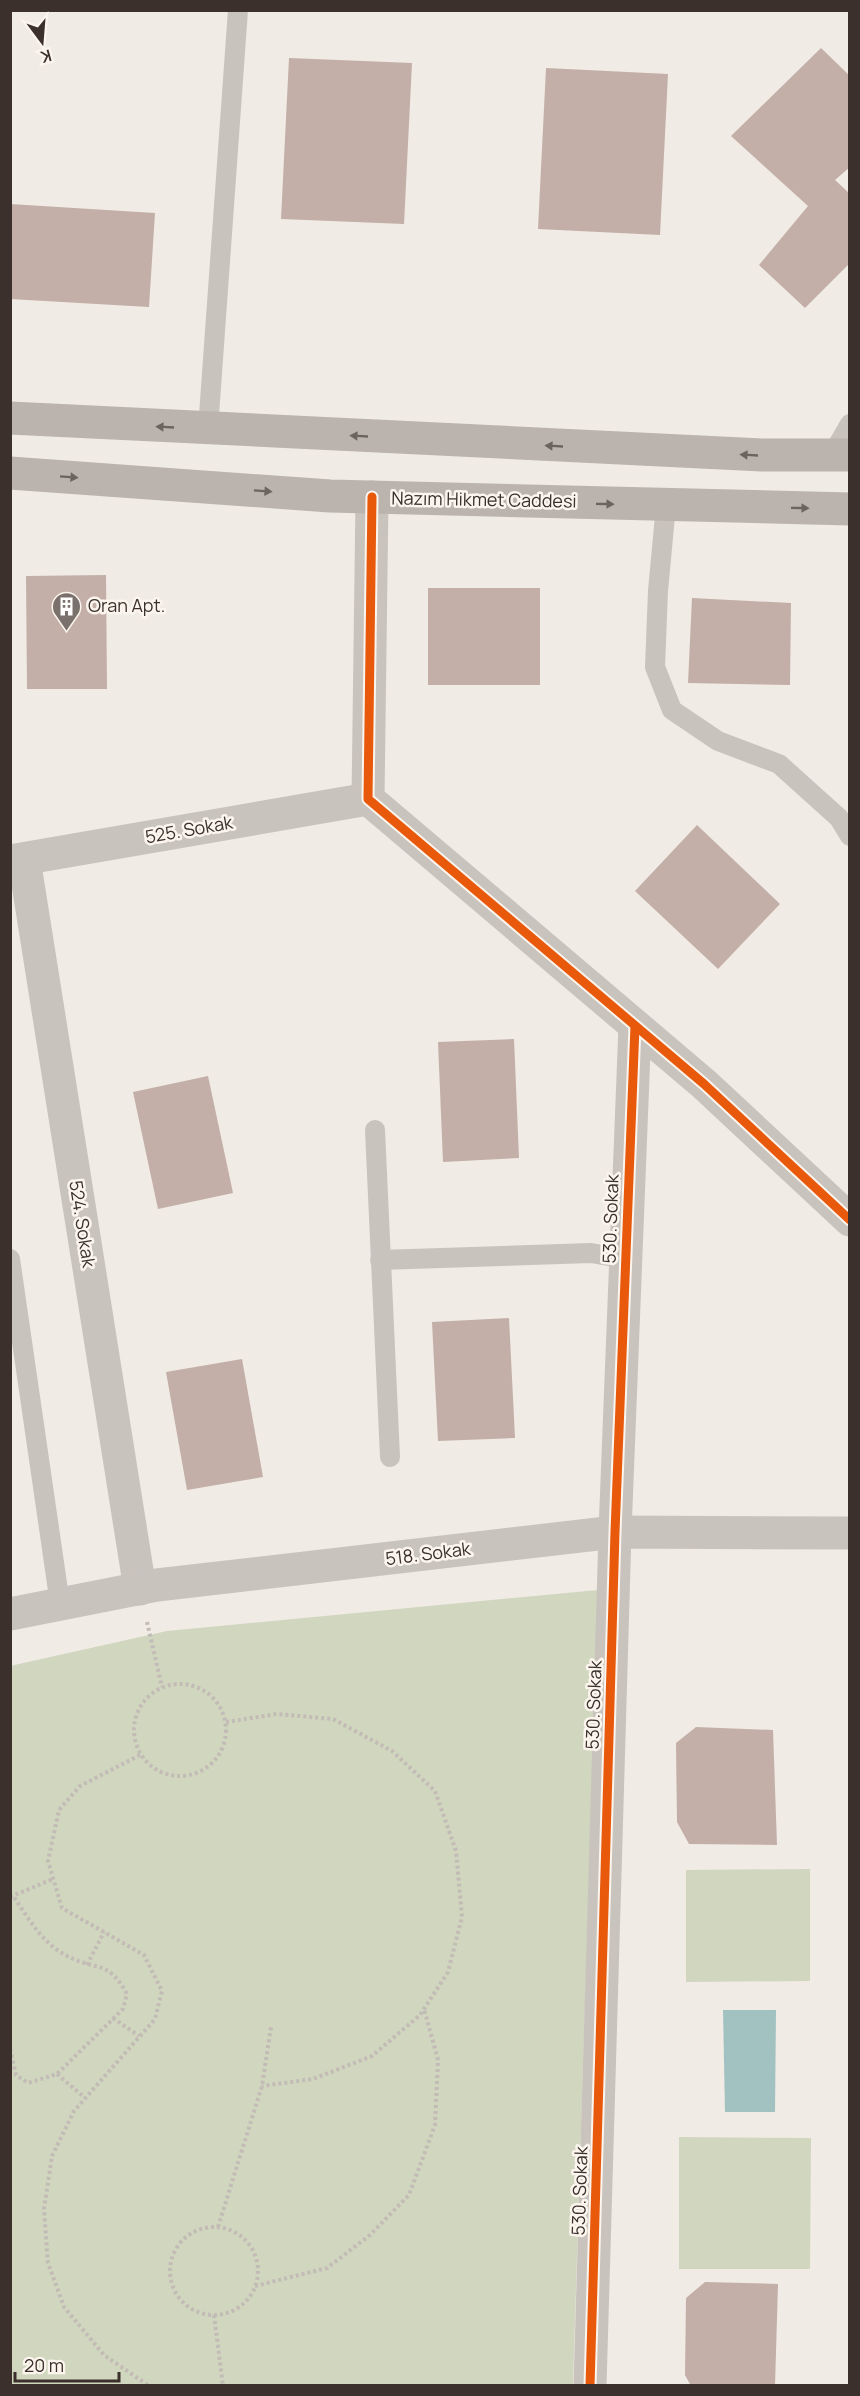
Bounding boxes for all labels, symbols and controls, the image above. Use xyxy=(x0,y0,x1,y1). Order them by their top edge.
north arrow xyxy=(12,12,72,72)
text: K xyxy=(38,44,54,69)
one-way arrow xyxy=(155,423,174,432)
one-way arrow xyxy=(350,432,369,441)
one-way arrow xyxy=(545,441,564,450)
one-way arrow xyxy=(740,450,759,459)
one-way arrow xyxy=(59,472,78,482)
street label: Nazım Hikmet Caddesi xyxy=(391,485,577,513)
one-way arrow xyxy=(254,486,273,496)
one-way arrow xyxy=(596,499,615,508)
one-way arrow xyxy=(791,503,810,513)
building icon: Oran Apt. xyxy=(51,590,83,632)
place label: Oran Apt. xyxy=(88,593,165,617)
street label: 525. Sokak xyxy=(143,809,235,849)
street label: 530. Sokak xyxy=(596,1173,624,1264)
street label: 524. Sokak xyxy=(64,1179,102,1270)
street label: 518. Sokak xyxy=(384,1536,473,1570)
street label: 530. Sokak xyxy=(579,1659,607,1750)
street label: 530. Sokak xyxy=(565,2145,593,2236)
scale bar xyxy=(15,2345,118,2383)
text: 20 m xyxy=(24,2353,64,2377)

